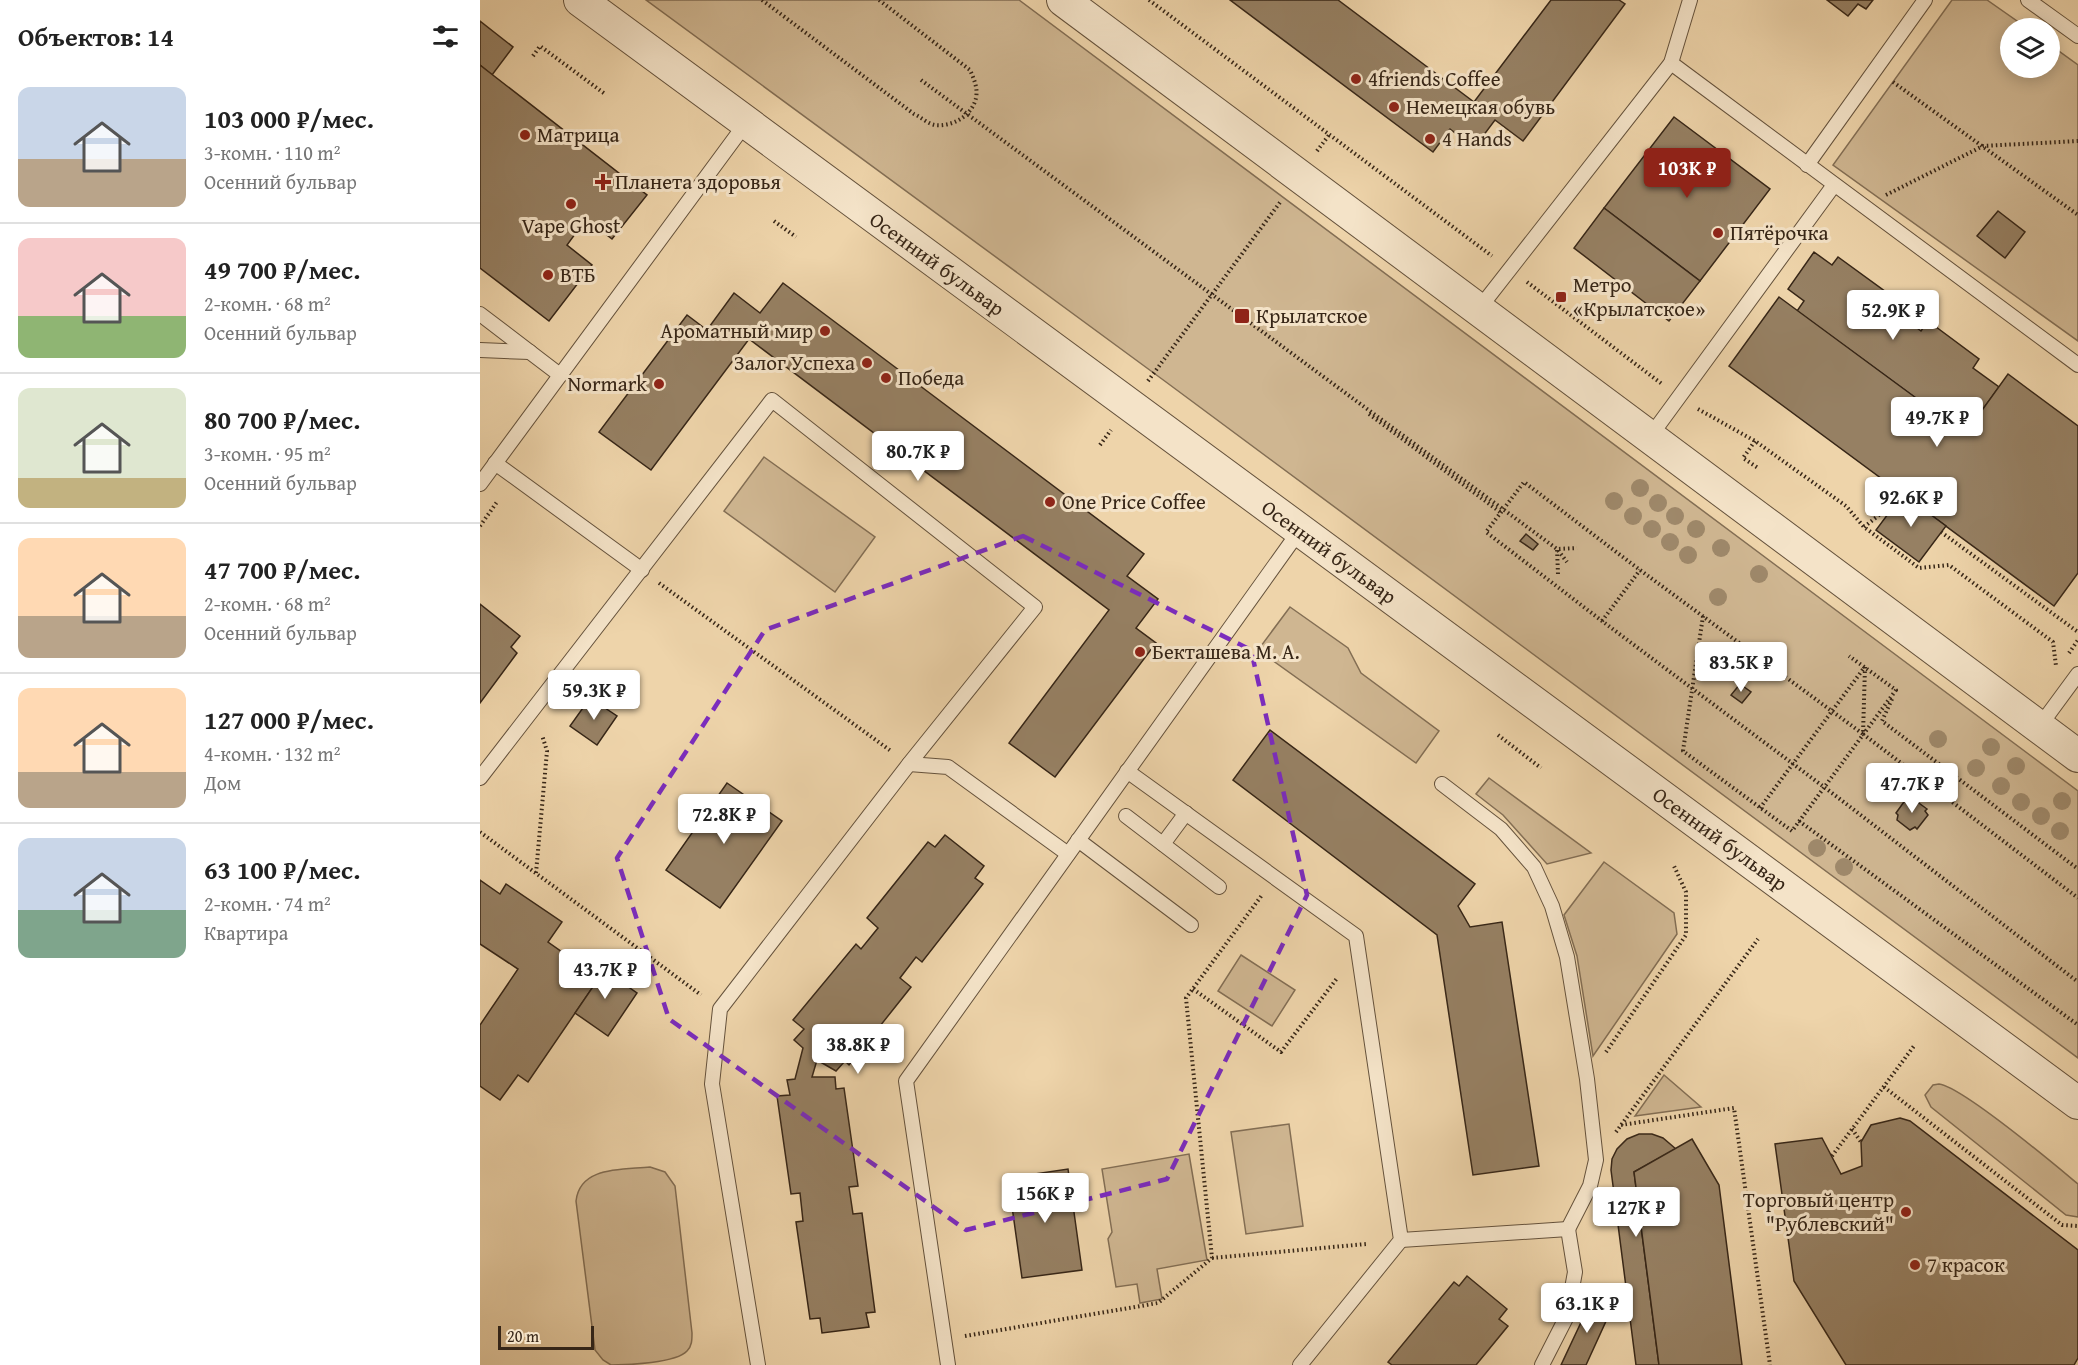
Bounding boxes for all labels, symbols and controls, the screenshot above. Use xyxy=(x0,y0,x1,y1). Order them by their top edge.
text: Объектов: 14 xyxy=(18,17,174,56)
map controls xyxy=(2000,18,2060,78)
button: layers xyxy=(2000,18,2060,78)
icon: filters xyxy=(429,20,462,53)
place label: 4friends Coffee xyxy=(1368,63,1501,94)
marker: 4friends Coffee xyxy=(1349,72,1363,86)
place label: Немецкая обувь xyxy=(1406,91,1555,122)
text: 103 000 ₽/мес. xyxy=(204,99,374,138)
marker: Немецкая обувь xyxy=(1387,100,1401,114)
icon: home xyxy=(66,111,138,183)
place label: Матрица xyxy=(537,119,619,150)
place label: 4 Hands xyxy=(1442,123,1512,154)
marker: Матрица xyxy=(518,128,532,142)
marker: 4 Hands xyxy=(1423,132,1437,146)
text: 3-комн. · 110 m² xyxy=(204,138,340,167)
pin: 103K ₽ xyxy=(1638,148,1736,199)
text: 103K ₽ xyxy=(1658,153,1716,182)
place label: Планета здоровья xyxy=(615,166,781,197)
text: Осенний бульвар xyxy=(204,167,357,196)
marker: Планета здоровья xyxy=(596,175,610,189)
marker: Vape Ghost xyxy=(564,197,578,211)
street label: Осенний бульвар xyxy=(863,204,1011,323)
place label: Vape Ghost xyxy=(522,210,621,241)
place label: Пятёрочка xyxy=(1730,217,1828,248)
marker: Пятёрочка xyxy=(1711,226,1725,240)
text: 49 700 ₽/мес. xyxy=(204,250,360,289)
place label: ВТБ xyxy=(560,259,596,290)
icon: home xyxy=(66,262,138,334)
marker: ВТБ xyxy=(541,268,555,282)
place label: Метро «Крылатское» xyxy=(1573,269,1705,324)
text: 2-комн. · 68 m² xyxy=(204,289,331,318)
marker: Метро «Крылатское» xyxy=(1554,290,1568,304)
pin: 52.9K ₽ xyxy=(1838,290,1948,341)
text: 52.9K ₽ xyxy=(1861,295,1925,324)
place label: Крылатское xyxy=(1256,300,1368,331)
marker: Крылатское xyxy=(1233,307,1251,325)
place label: Ароматный мир xyxy=(660,315,813,346)
text: Осенний бульвар xyxy=(204,318,357,347)
marker: Ароматный мир xyxy=(818,324,832,338)
place label: Залог Успеха xyxy=(734,347,855,378)
marker: Залог Успеха xyxy=(860,356,874,370)
place label: Победа xyxy=(898,362,964,393)
place label: Normark xyxy=(568,368,647,399)
marker: Победа xyxy=(879,371,893,385)
marker: Normark xyxy=(652,377,666,391)
pin: 49.7K ₽ xyxy=(1882,397,1992,448)
text: 80 700 ₽/мес. xyxy=(204,400,360,439)
text: 49.7K ₽ xyxy=(1905,402,1969,431)
icon: home xyxy=(66,412,138,484)
pin: 80.7K ₽ xyxy=(863,431,973,482)
text: 80.7K ₽ xyxy=(886,436,950,465)
text: 3-комн. · 95 m² xyxy=(204,439,331,468)
text: Осенний бульвар xyxy=(204,468,357,497)
pin: 92.6K ₽ xyxy=(1856,477,1966,528)
text: 92.6K ₽ xyxy=(1879,482,1943,511)
place label: One Price Coffee xyxy=(1062,486,1206,517)
street label: Осенний бульвар xyxy=(1255,492,1403,611)
marker: One Price Coffee xyxy=(1043,495,1057,509)
text: 47 700 ₽/мес. xyxy=(204,550,360,589)
icon: home xyxy=(66,562,138,634)
text: 2-комн. · 68 m² xyxy=(204,589,331,618)
text: Осенний бульвар xyxy=(204,618,357,647)
place label: Бекташева М. А. xyxy=(1152,636,1300,667)
pin: 83.5K ₽ xyxy=(1686,642,1796,693)
marker: Бекташева М. А. xyxy=(1133,645,1147,659)
text: 83.5K ₽ xyxy=(1709,647,1773,676)
pin: 59.3K ₽ xyxy=(539,670,649,721)
text: 59.3K ₽ xyxy=(562,675,626,704)
text: 127 000 ₽/мес. xyxy=(204,700,374,739)
icon: home xyxy=(66,712,138,784)
text: 4-комн. · 132 m² xyxy=(204,739,340,768)
pin: 47.7K ₽ xyxy=(1857,763,1967,814)
text: Дом xyxy=(204,768,241,797)
text: 47.7K ₽ xyxy=(1880,768,1944,797)
street label: Осенний бульвар xyxy=(1646,779,1794,898)
pin: 72.8K ₽ xyxy=(669,794,779,845)
text: 72.8K ₽ xyxy=(692,799,756,828)
text: 63 100 ₽/мес. xyxy=(204,850,360,889)
icon: home xyxy=(66,862,138,934)
text: 2-комн. · 74 m² xyxy=(204,889,331,918)
text: Квартира xyxy=(204,918,288,947)
pin: 43.7K ₽ xyxy=(550,949,660,1000)
text: 43.7K ₽ xyxy=(573,954,637,983)
pin: 38.8K ₽ xyxy=(803,1024,913,1075)
text: 38.8K ₽ xyxy=(826,1029,890,1058)
pin: 156K ₽ xyxy=(996,1173,1094,1224)
text: 156K ₽ xyxy=(1016,1178,1074,1207)
place label: Торговый центр "Рублевский" xyxy=(1743,1184,1894,1239)
pin: 127K ₽ xyxy=(1587,1187,1685,1238)
text: 127K ₽ xyxy=(1607,1192,1665,1221)
marker: Торговый центр "Рублевский" xyxy=(1899,1205,1913,1219)
place label: 7 красок xyxy=(1927,1249,2005,1280)
marker: 7 красок xyxy=(1908,1258,1922,1272)
pin: 63.1K ₽ xyxy=(1532,1283,1642,1334)
text: 63.1K ₽ xyxy=(1555,1288,1619,1317)
scale bar xyxy=(498,1323,594,1350)
text: 20 m xyxy=(507,1324,539,1348)

